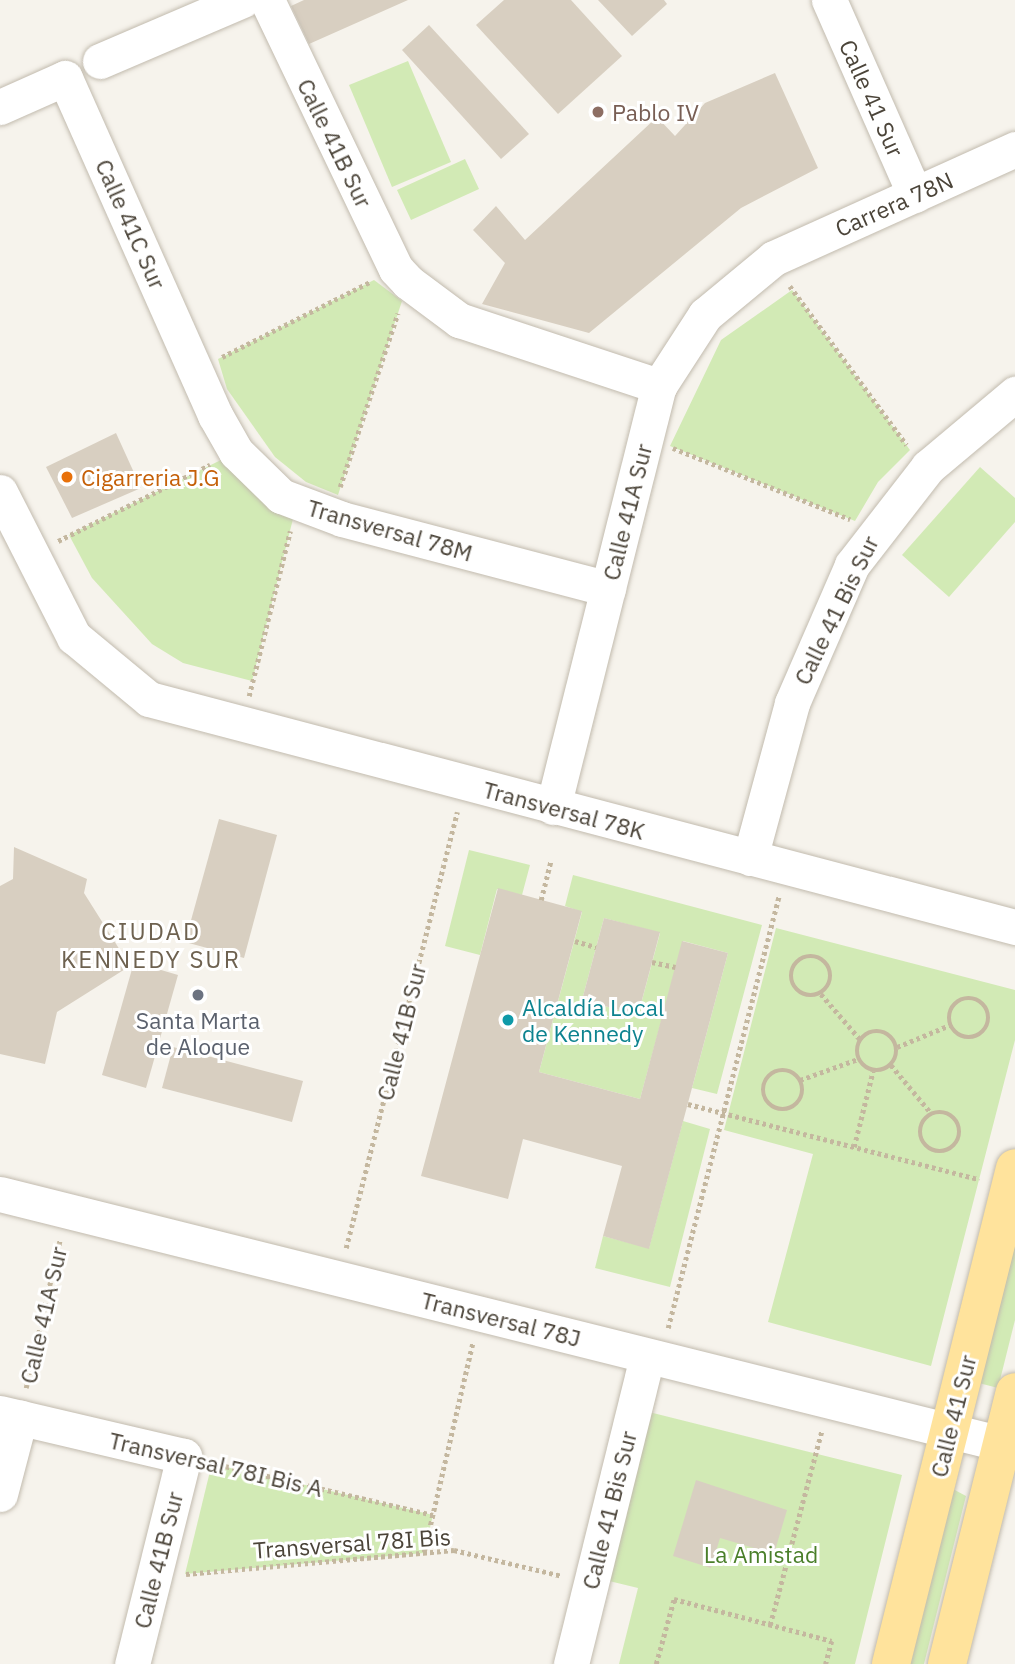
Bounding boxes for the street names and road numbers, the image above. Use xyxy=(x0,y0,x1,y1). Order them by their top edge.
street label: Calle 41 Sur xyxy=(834,35,910,161)
street label: Calle 41B Sur xyxy=(292,74,378,212)
street label: Calle 41C Sur xyxy=(90,155,172,293)
street label: Carrera 78N xyxy=(831,166,957,242)
street label: Calle 41A Sur xyxy=(597,441,657,583)
street label: Transversal 78M xyxy=(304,493,476,567)
street label: Calle 41 Bis Sur xyxy=(788,531,884,689)
street label: Transversal 78K xyxy=(480,775,648,845)
street label: Calle 41B Sur xyxy=(371,961,431,1103)
street label: Calle 41A Sur xyxy=(14,1244,72,1386)
street label: Transversal 78J xyxy=(418,1286,584,1352)
street label: Calle 41 Sur xyxy=(925,1352,981,1480)
street label: Transversal 78I Bis A xyxy=(106,1426,326,1502)
street label: Calle 41 Bis Sur xyxy=(576,1428,642,1592)
street label: Calle 41B Sur xyxy=(128,1489,188,1631)
street label: Transversal 78I Bis xyxy=(252,1522,452,1564)

